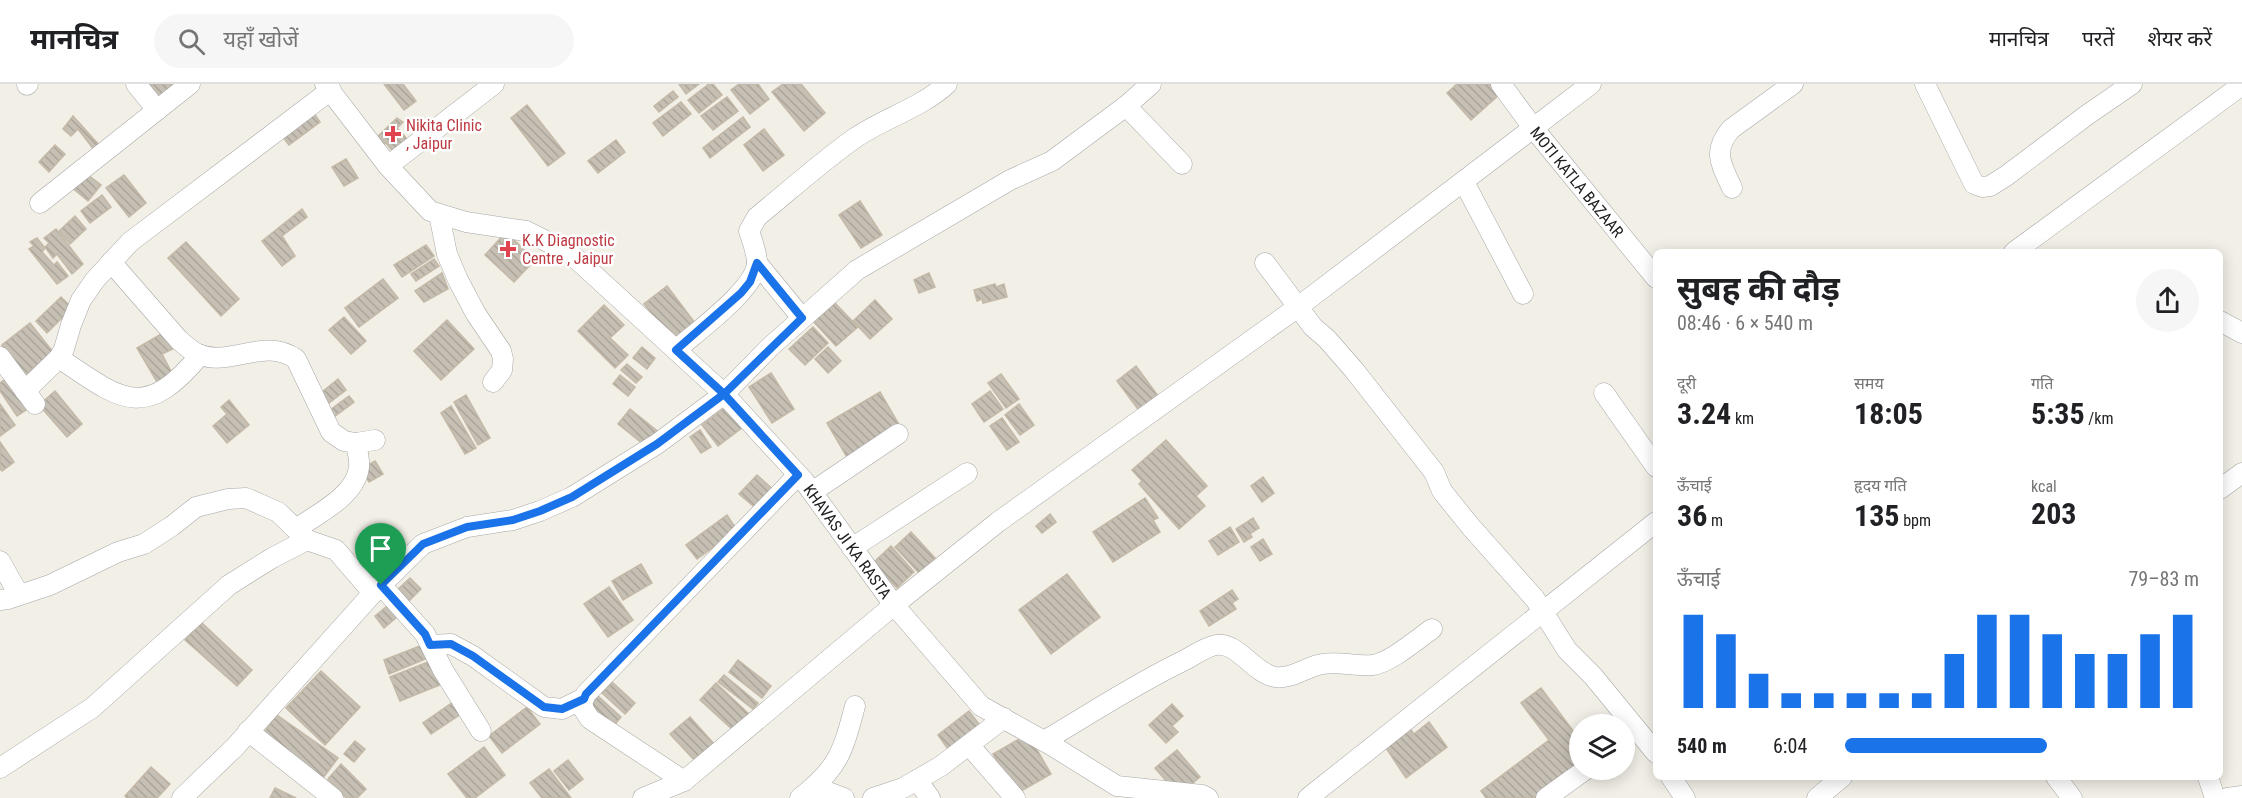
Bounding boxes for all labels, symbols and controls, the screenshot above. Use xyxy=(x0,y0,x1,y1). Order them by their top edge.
search box xyxy=(154,14,574,68)
text: मानचित्र xyxy=(30,23,118,56)
icon: search xyxy=(175,25,208,58)
text: यहाँ खोजें xyxy=(223,27,298,52)
text: मानचित्र xyxy=(1989,27,2049,51)
text: परतें xyxy=(2082,27,2114,51)
text: शेयर करें xyxy=(2147,27,2212,51)
place label: Nikita Clinic , Jaipur xyxy=(406,116,482,153)
street label: MOTI KATLA BAZAAR xyxy=(1527,123,1628,241)
marker: Nikita Clinic , Jaipur xyxy=(384,125,402,143)
place label: K.K Diagnostic Centre , Jaipur xyxy=(522,231,615,268)
marker: K.K Diagnostic Centre , Jaipur xyxy=(499,240,517,258)
text: सुबह की दौड़ xyxy=(1677,269,1840,308)
button: share xyxy=(2136,269,2199,332)
text: 08:46 · 6 × 540 m xyxy=(1677,311,1813,335)
text: दूरी xyxy=(1677,374,1696,393)
text: समय xyxy=(1854,374,1884,393)
text: गति xyxy=(2031,374,2053,393)
text: 3.24 xyxy=(1677,396,1731,431)
text: 18:05 xyxy=(1854,396,1923,431)
text: 5:35 xyxy=(2031,396,2085,431)
text: km xyxy=(1731,409,1754,428)
text: /km xyxy=(2085,409,2114,428)
text: ऊँचाई xyxy=(1677,476,1712,495)
text: हृदय गति xyxy=(1854,476,1907,495)
text: kcal xyxy=(2031,477,2057,496)
street label: KHAVAS JI KA RASTA xyxy=(800,480,896,602)
text: 203 xyxy=(2031,496,2076,531)
text: 36 xyxy=(1677,498,1707,533)
text: 135 xyxy=(1854,498,1899,533)
text: m xyxy=(1707,511,1723,530)
text: bpm xyxy=(1899,511,1931,530)
pin xyxy=(355,523,406,585)
icon: arrive xyxy=(364,532,397,565)
text: ऊँचाई xyxy=(1677,567,1720,591)
text: 79–83 m xyxy=(2128,567,2199,591)
map controls xyxy=(1569,714,1635,780)
button: layers xyxy=(1569,714,1635,780)
text: 540 m xyxy=(1677,734,1727,758)
text: 6:04 xyxy=(1773,734,1807,758)

